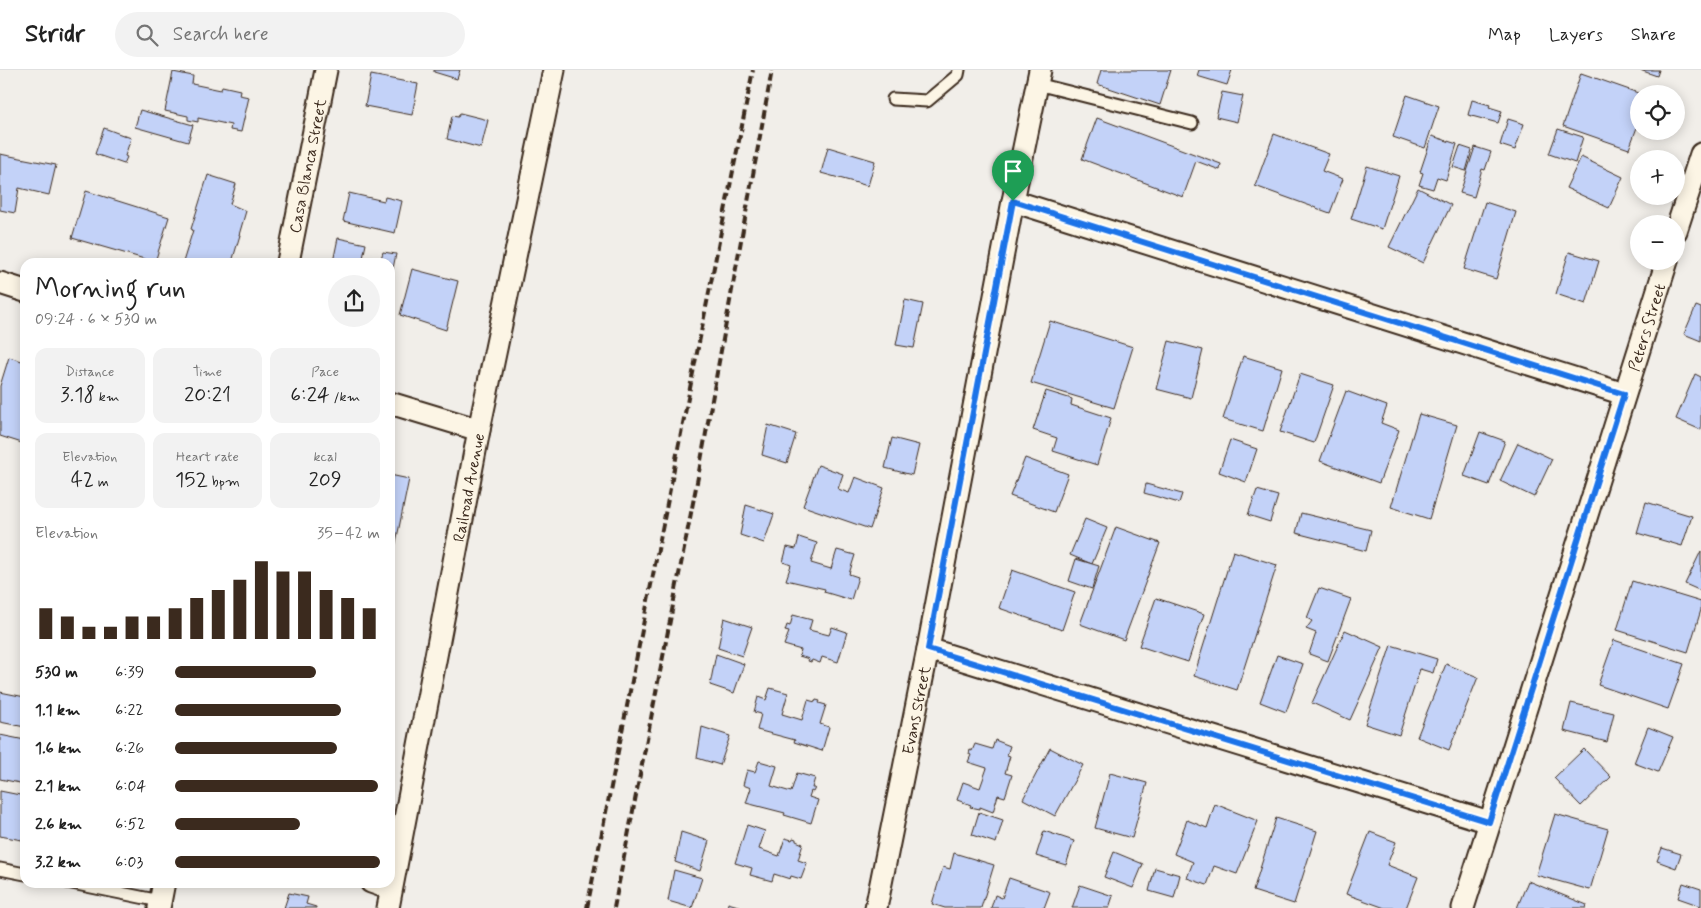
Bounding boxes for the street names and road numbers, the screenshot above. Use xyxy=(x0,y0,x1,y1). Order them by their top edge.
street label: Casa Blanca Street xyxy=(285,96,332,235)
street label: Peters Street xyxy=(1624,281,1671,374)
street label: Railroad Avenue xyxy=(449,432,490,544)
street label: Evans Street xyxy=(898,663,937,756)

